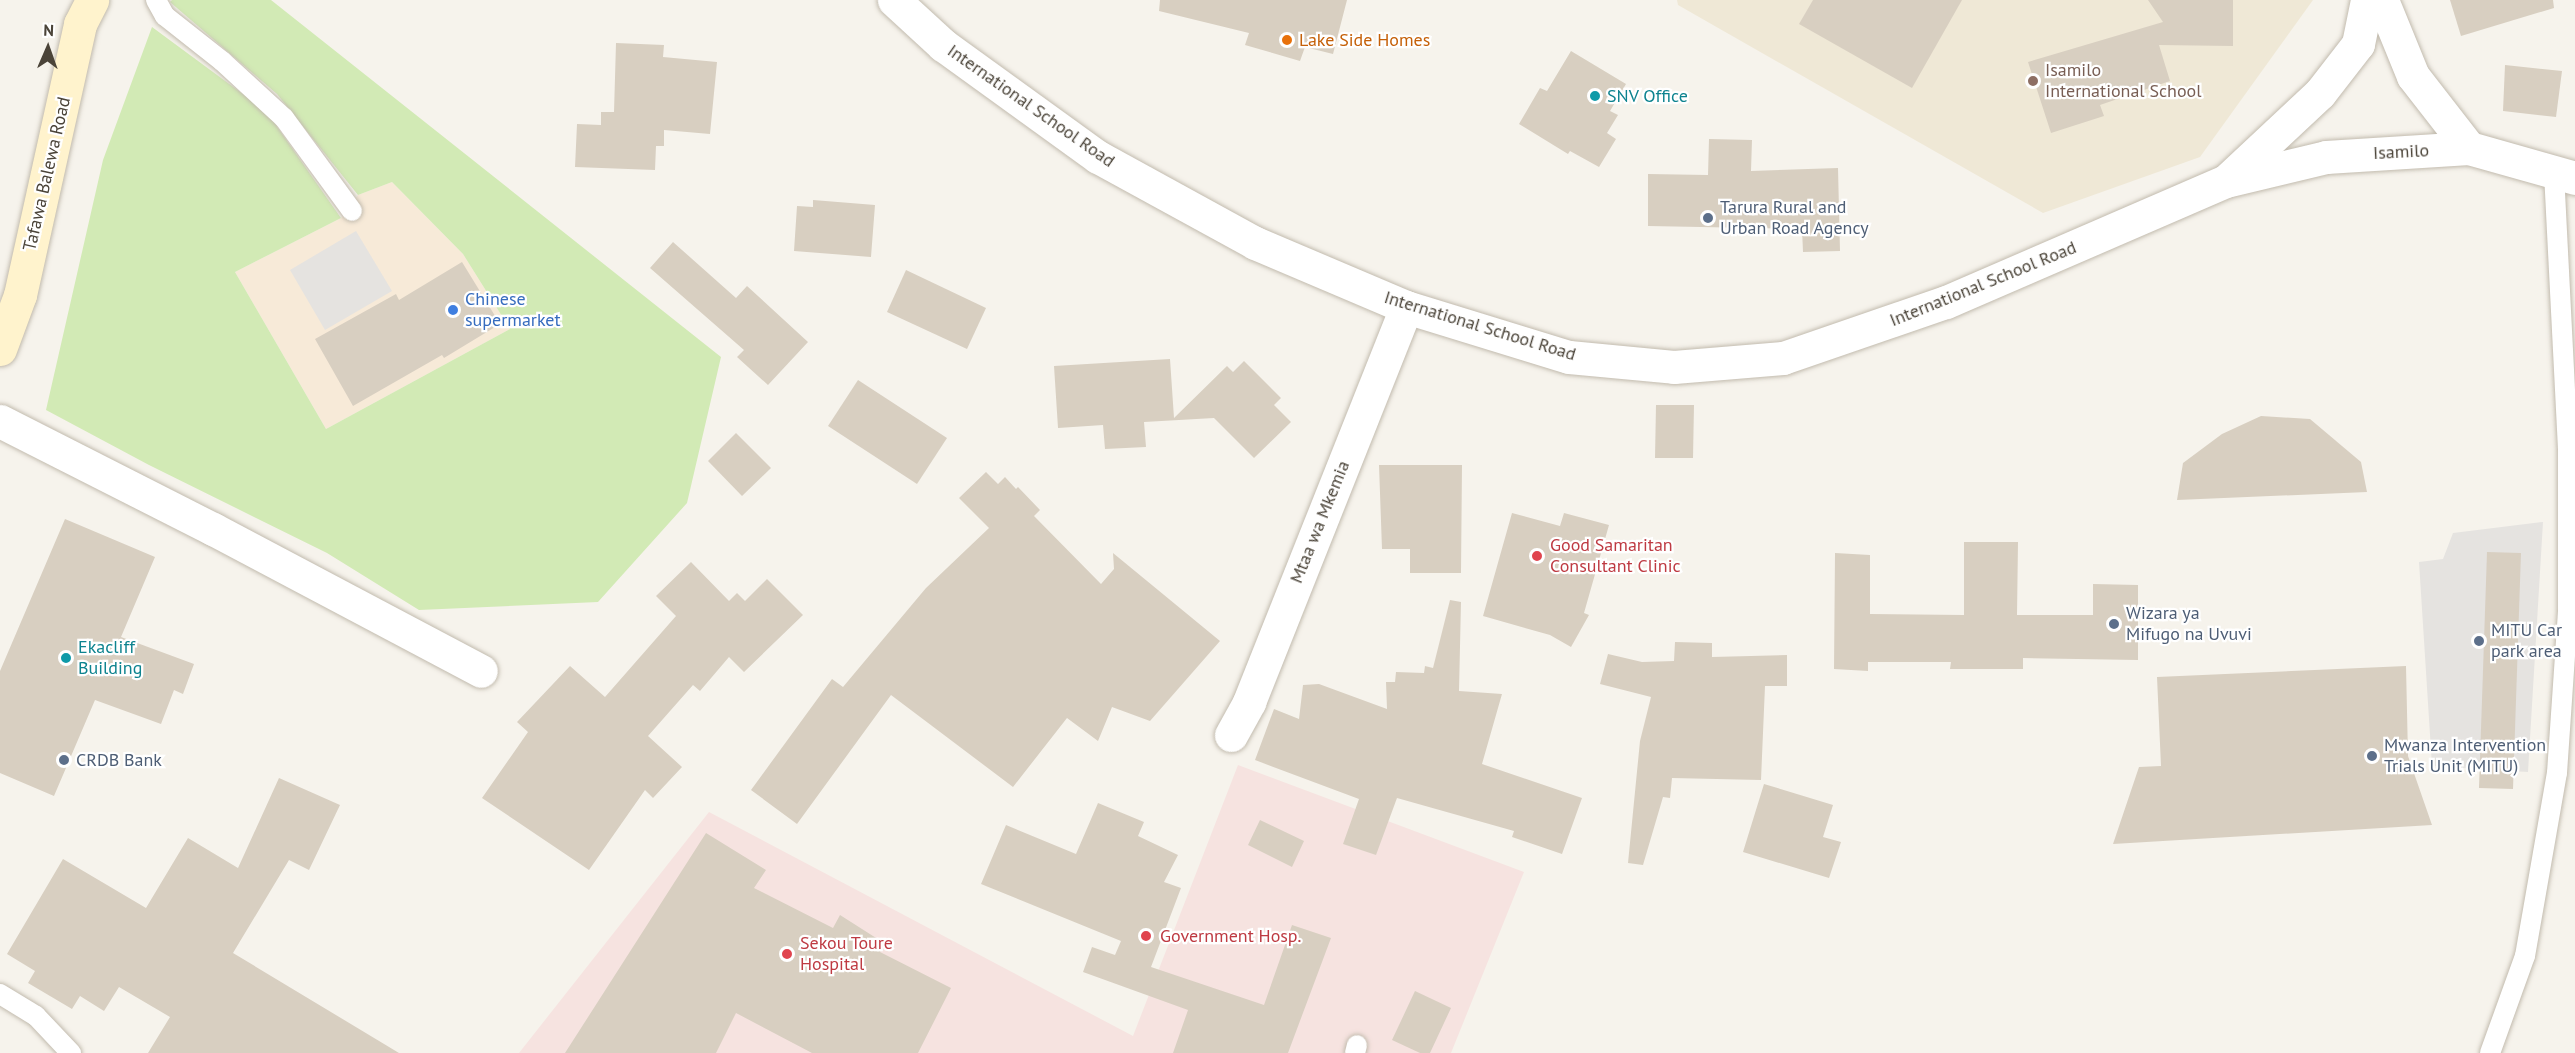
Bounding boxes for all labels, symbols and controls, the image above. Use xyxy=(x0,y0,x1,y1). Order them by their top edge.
north arrow xyxy=(18,18,78,78)
text: N xyxy=(43,20,54,40)
place label: Lake Side Homes xyxy=(1299,29,1430,51)
marker: Lake Side Homes xyxy=(1280,33,1294,47)
street label: International School Road xyxy=(943,40,1119,172)
place label: Isamilo International School xyxy=(2045,60,2202,103)
marker: Isamilo International School xyxy=(2026,74,2040,88)
place label: SNV Office xyxy=(1607,85,1688,107)
marker: SNV Office xyxy=(1588,89,1602,103)
street label: Tafawa Balewa Road xyxy=(19,95,75,253)
street label: Isamilo xyxy=(2372,140,2430,164)
place label: Tarura Rural and Urban Road Agency xyxy=(1720,197,1869,240)
marker: Tarura Rural and Urban Road Agency xyxy=(1701,211,1715,225)
street label: International School Road xyxy=(1887,237,2079,331)
street label: International School Road xyxy=(1381,287,1579,365)
place label: Chinese supermarket xyxy=(465,289,561,332)
marker: Chinese supermarket xyxy=(446,303,460,317)
street label: Mtaa wa Mkemia xyxy=(1286,458,1354,586)
place label: Good Samaritan Consultant Clinic xyxy=(1550,535,1681,578)
marker: Good Samaritan Consultant Clinic xyxy=(1528,547,1546,565)
place label: Wizara ya Mifugo na Uvuvi xyxy=(2126,603,2252,646)
marker: Wizara ya Mifugo na Uvuvi xyxy=(2107,617,2121,631)
place label: MITU Car park area xyxy=(2491,620,2562,662)
marker: MITU Car park area xyxy=(2472,634,2486,648)
place label: Ekacliff Building xyxy=(78,637,142,680)
marker: Ekacliff Building xyxy=(59,651,73,665)
place label: Mwanza Intervention Trials Unit (MITU) xyxy=(2384,735,2546,777)
place label: CRDB Bank xyxy=(76,749,162,771)
marker: Mwanza Intervention Trials Unit (MITU) xyxy=(2365,749,2379,763)
marker: CRDB Bank xyxy=(57,753,71,767)
place label: Government Hosp. xyxy=(1160,925,1301,947)
marker: Government Hosp. xyxy=(1137,927,1155,945)
place label: Sekou Toure Hospital xyxy=(800,933,894,976)
marker: Sekou Toure Hospital xyxy=(778,945,796,963)

